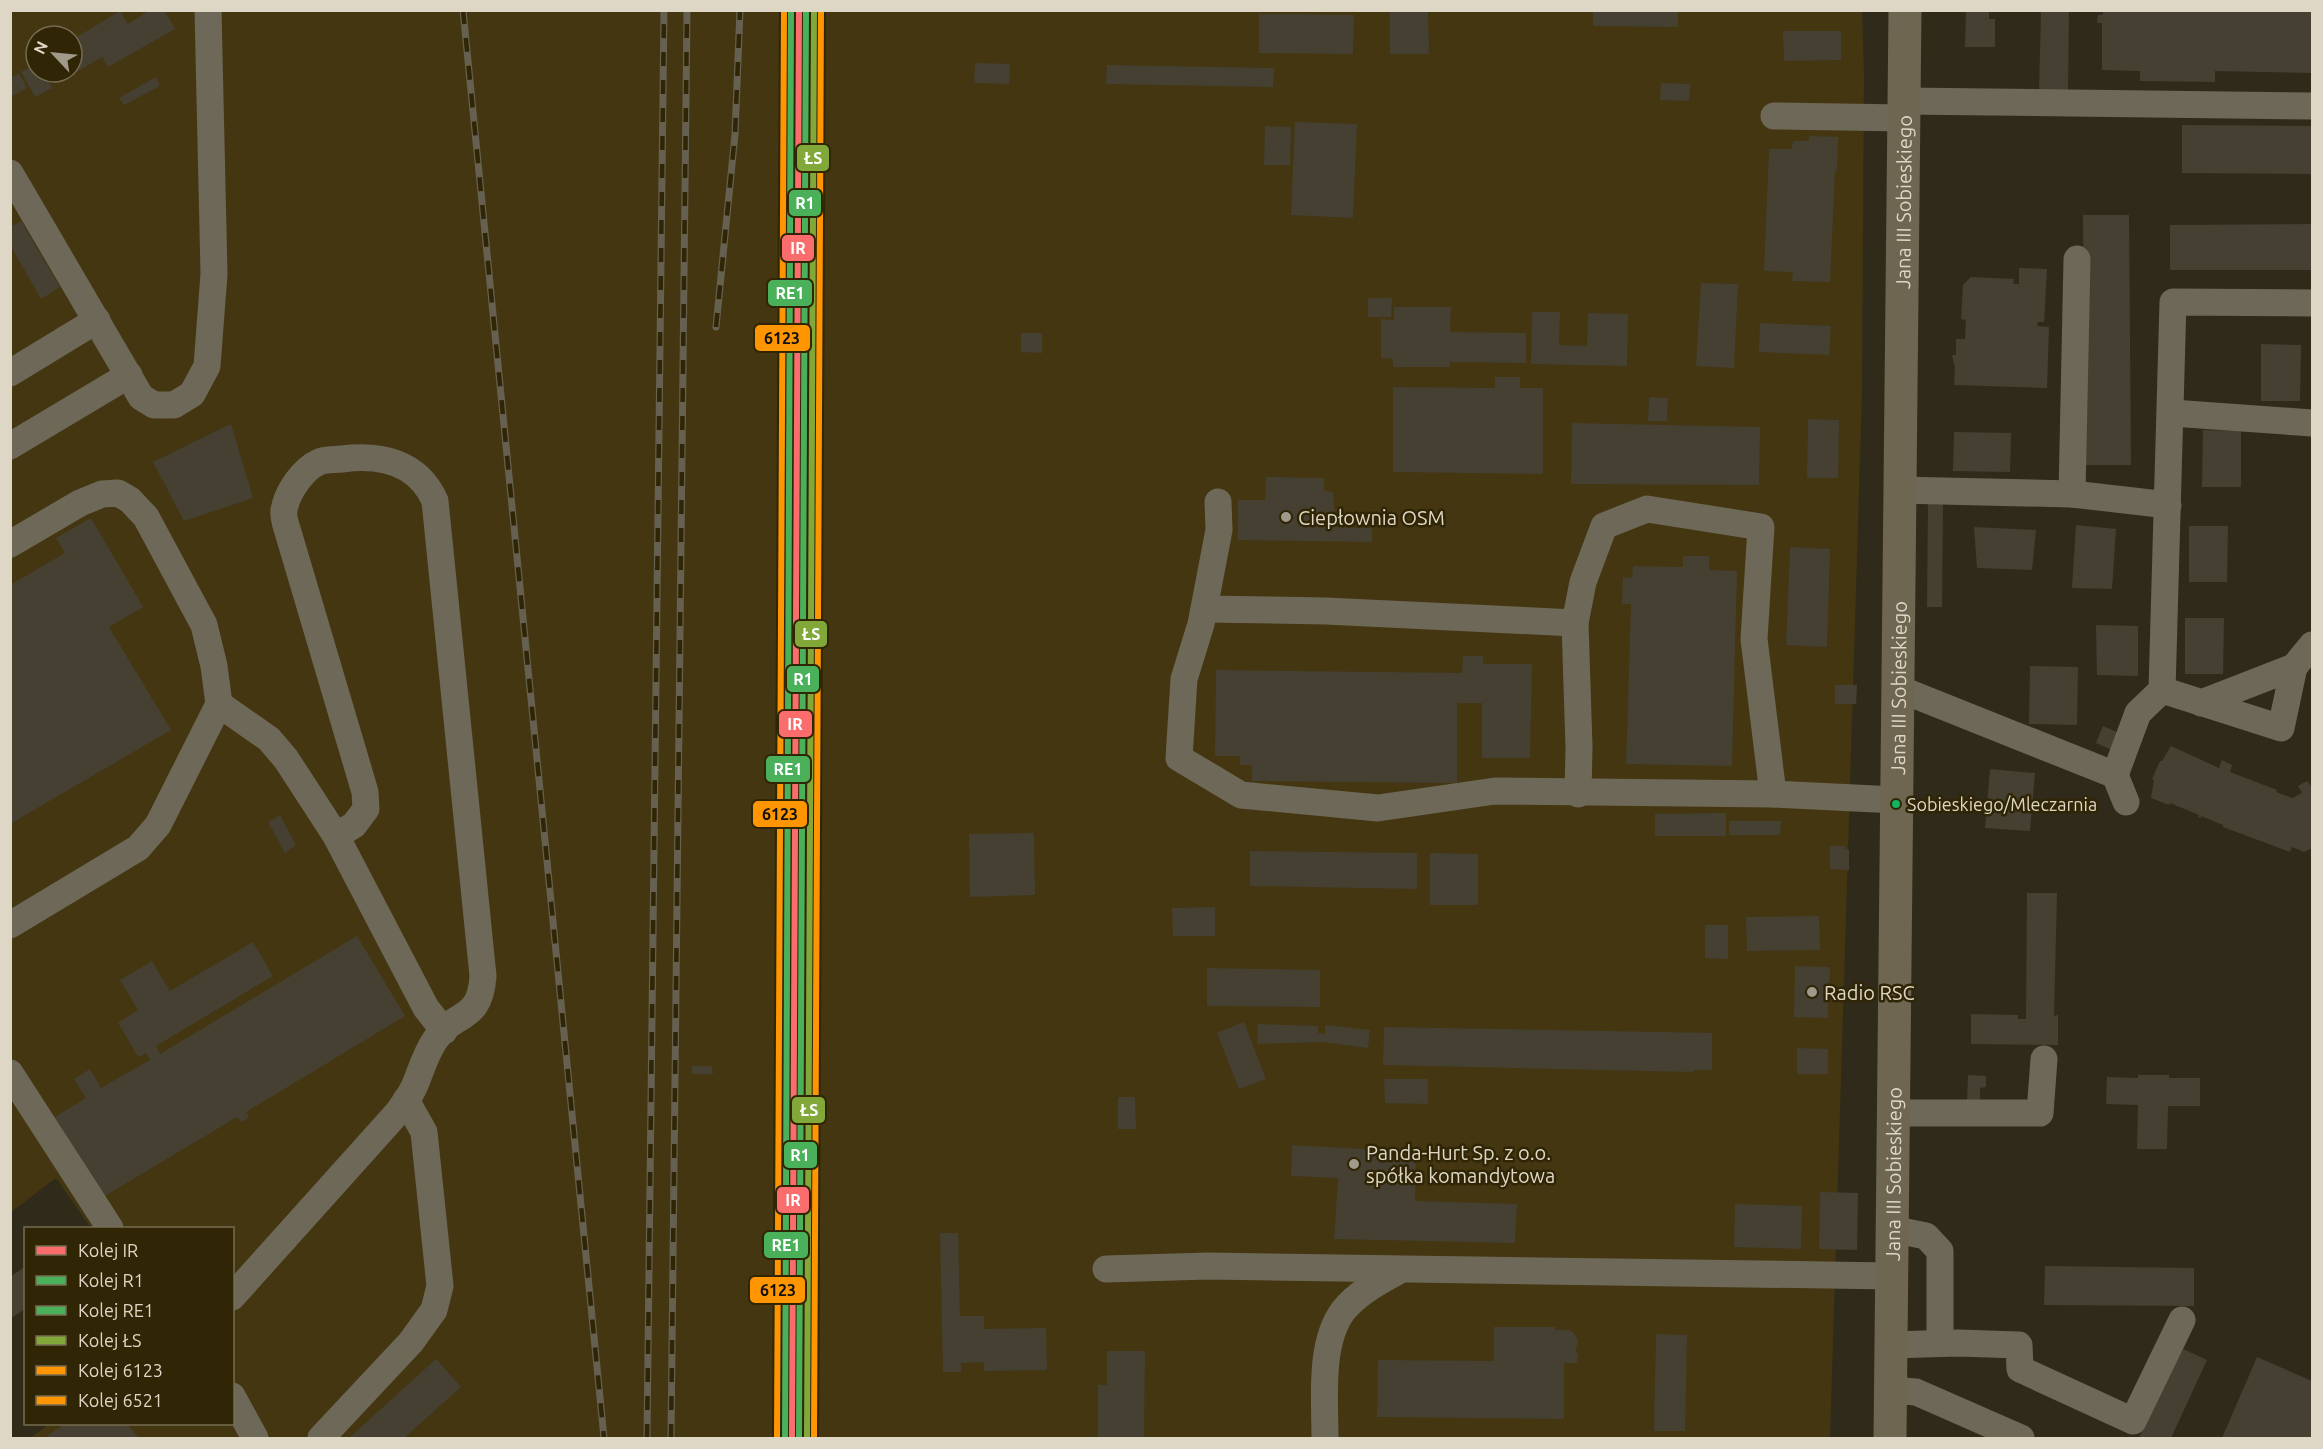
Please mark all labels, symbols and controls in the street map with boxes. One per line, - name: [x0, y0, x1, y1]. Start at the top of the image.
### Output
- north arrow: [24, 24, 84, 84]
- text: N: [30, 38, 51, 57]
- street label: Jana III Sobieskiego: [1891, 115, 1915, 289]
- line badge: ŁS: [796, 144, 830, 172]
- text: ŁS: [804, 149, 822, 167]
- line badge: R1: [788, 189, 822, 217]
- text: R1: [795, 194, 815, 212]
- line badge: IR: [781, 234, 815, 262]
- text: IR: [790, 239, 806, 257]
- line badge: RE1: [767, 279, 813, 307]
- text: RE1: [775, 284, 805, 302]
- line badge: 6123: [754, 324, 811, 352]
- text: 6123: [764, 329, 800, 347]
- place label: Ciepłownia OSM: [1298, 506, 1445, 529]
- marker: Ciepłownia OSM: [1279, 510, 1293, 524]
- street label: Jana III Sobieskiego: [1885, 601, 1910, 775]
- line badge: ŁS: [794, 620, 828, 648]
- text: ŁS: [802, 625, 820, 643]
- line badge: R1: [786, 665, 820, 693]
- text: R1: [793, 670, 813, 688]
- line badge: IR: [778, 710, 813, 738]
- text: IR: [787, 715, 803, 733]
- line badge: RE1: [765, 755, 811, 783]
- text: RE1: [773, 760, 803, 778]
- place label: Sobieskiego/Mleczarnia: [1907, 794, 2097, 814]
- marker: Sobieskiego/Mleczarnia: [1890, 798, 1902, 810]
- line badge: 6123: [752, 800, 808, 828]
- text: 6123: [762, 805, 798, 823]
- place label: Radio RSC: [1824, 981, 1915, 1004]
- marker: Radio RSC: [1805, 985, 1819, 999]
- street label: Jana III Sobieskiego: [1880, 1087, 1905, 1261]
- line badge: ŁS: [791, 1096, 826, 1124]
- text: ŁS: [800, 1101, 818, 1119]
- line badge: R1: [783, 1141, 818, 1169]
- place label: Panda-Hurt Sp. z o.o. spółka komandytowa: [1366, 1141, 1555, 1187]
- text: R1: [790, 1146, 810, 1164]
- marker: Panda-Hurt Sp. z o.o. spółka komandytowa: [1347, 1157, 1361, 1171]
- line badge: IR: [776, 1186, 810, 1214]
- text: IR: [785, 1191, 801, 1209]
- legend: [24, 1227, 234, 1425]
- line badge: RE1: [763, 1231, 809, 1259]
- text: RE1: [771, 1236, 801, 1254]
- text: Kolej IR: [78, 1240, 138, 1260]
- text: Kolej R1: [78, 1270, 144, 1290]
- line badge: 6123: [749, 1276, 806, 1304]
- text: 6123: [760, 1281, 796, 1299]
- text: Kolej RE1: [78, 1300, 154, 1320]
- text: Kolej ŁS: [78, 1330, 142, 1350]
- text: Kolej 6123: [78, 1360, 163, 1380]
- text: Kolej 6521: [78, 1390, 163, 1410]

